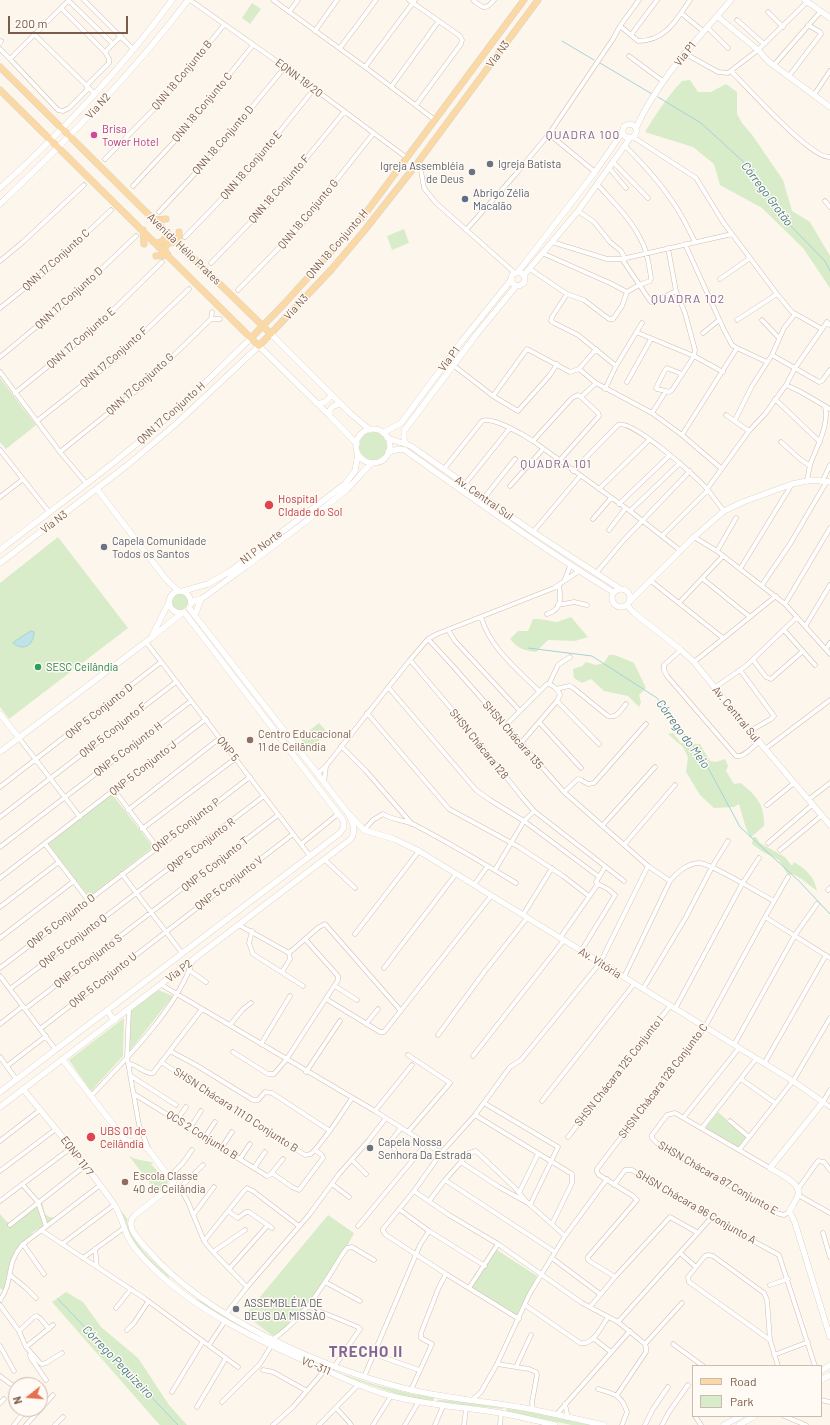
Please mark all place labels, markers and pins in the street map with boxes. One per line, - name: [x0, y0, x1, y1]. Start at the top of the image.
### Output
- place label: Brisa Tower Hotel: [102, 122, 158, 148]
- marker: Brisa Tower Hotel: [89, 130, 99, 140]
- place label: Igreja Batista: [498, 157, 561, 171]
- place label: Igreja Assembléia de Deus: [380, 159, 464, 185]
- marker: Igreja Batista: [485, 159, 495, 169]
- marker: Igreja Assembléia de Deus: [467, 167, 477, 177]
- place label: Abrigo Zélia Macalão: [473, 186, 529, 212]
- marker: Abrigo Zélia Macalão: [460, 194, 470, 204]
- place label: Hospital CIdade do Sol: [278, 492, 342, 518]
- marker: Hospital CIdade do Sol: [263, 499, 275, 511]
- place label: Capela Comunidade Todos os Santos: [112, 534, 206, 560]
- marker: Capela Comunidade Todos os Santos: [99, 542, 109, 552]
- place label: SESC Ceilândia: [46, 660, 118, 674]
- marker: SESC Ceilândia: [33, 662, 43, 672]
- place label: Centro Educacional 11 de Ceilândia: [258, 727, 351, 753]
- marker: Centro Educacional 11 de Ceilândia: [245, 735, 255, 745]
- place label: UBS 01 de Ceilândia: [100, 1124, 146, 1150]
- marker: UBS 01 de Ceilândia: [85, 1131, 97, 1143]
- place label: Capela Nossa Senhora Da Estrada: [378, 1135, 472, 1161]
- marker: Capela Nossa Senhora Da Estrada: [365, 1143, 375, 1153]
- place label: Escola Classe 40 de Ceilândia: [133, 1169, 205, 1195]
- marker: Escola Classe 40 de Ceilândia: [120, 1177, 130, 1187]
- place label: ASSEMBLÉIA DE DEUS DA MISSÃO: [244, 1296, 326, 1322]
- marker: ASSEMBLÉIA DE DEUS DA MISSÃO: [231, 1304, 241, 1314]

